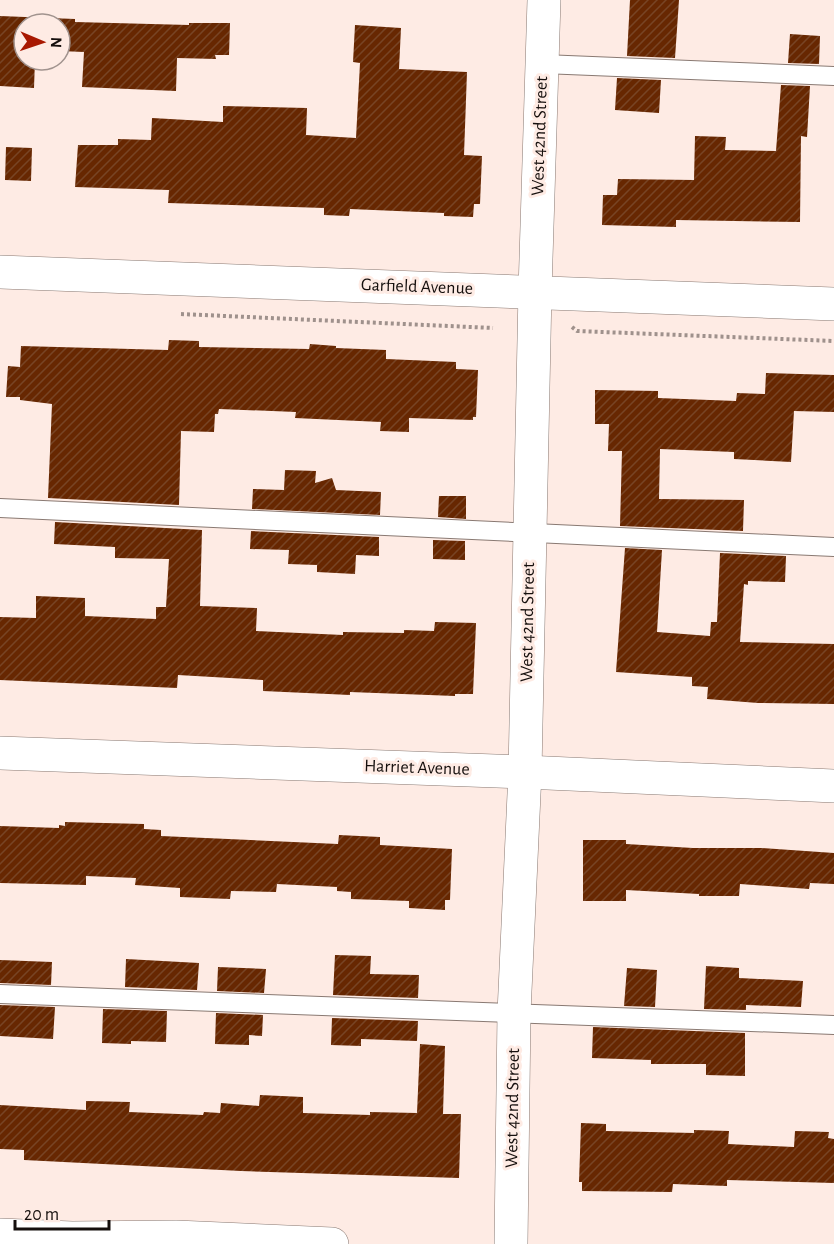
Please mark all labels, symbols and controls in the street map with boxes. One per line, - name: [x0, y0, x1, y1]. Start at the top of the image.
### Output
- north arrow: [12, 12, 72, 72]
- text: N: [48, 37, 64, 48]
- street label: West 42nd Street: [529, 76, 551, 196]
- street label: Garfield Avenue: [361, 276, 473, 298]
- street label: West 42nd Street: [518, 562, 538, 682]
- street label: Harriet Avenue: [364, 757, 470, 779]
- street label: West 42nd Street: [503, 1048, 523, 1168]
- scale bar: [15, 1193, 110, 1231]
- text: 20 m: [24, 1206, 59, 1224]

